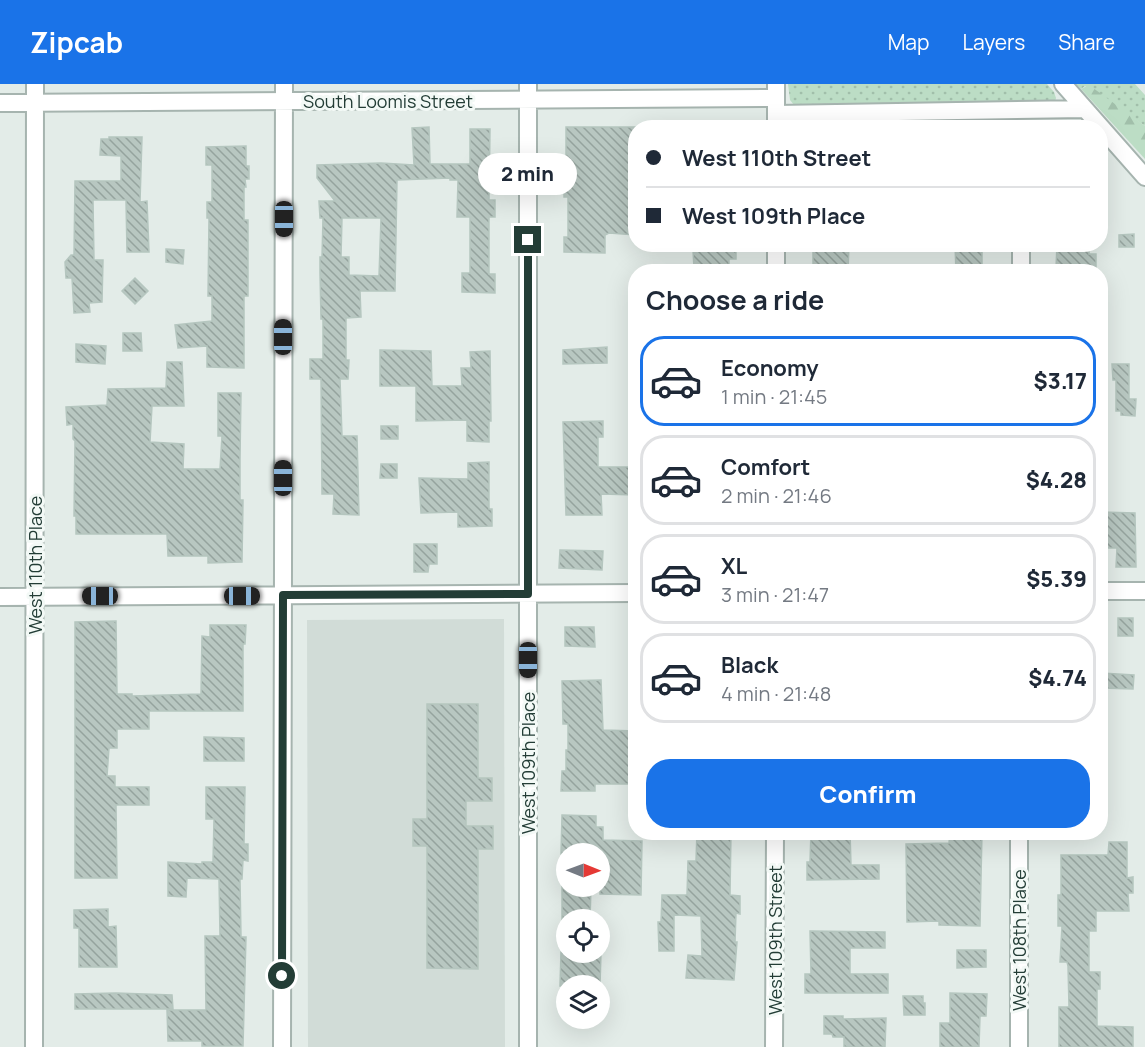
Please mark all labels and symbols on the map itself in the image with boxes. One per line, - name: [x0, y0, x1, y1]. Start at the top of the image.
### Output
- street label: South Loomis Street: [303, 89, 473, 113]
- callout: 2 min: [478, 153, 578, 195]
- car: [275, 201, 293, 237]
- route end: [514, 226, 541, 253]
- car: [274, 319, 292, 355]
- car: [274, 460, 292, 496]
- street label: West 110th Place: [23, 496, 47, 634]
- car: [82, 587, 118, 605]
- car: [224, 587, 260, 605]
- car: [519, 642, 537, 678]
- street label: West 109th Place: [516, 692, 540, 834]
- north arrow: [556, 843, 610, 897]
- street label: West 109th Street: [763, 865, 787, 1015]
- street label: West 108th Place: [1007, 869, 1031, 1011]
- route start: [268, 962, 295, 989]

